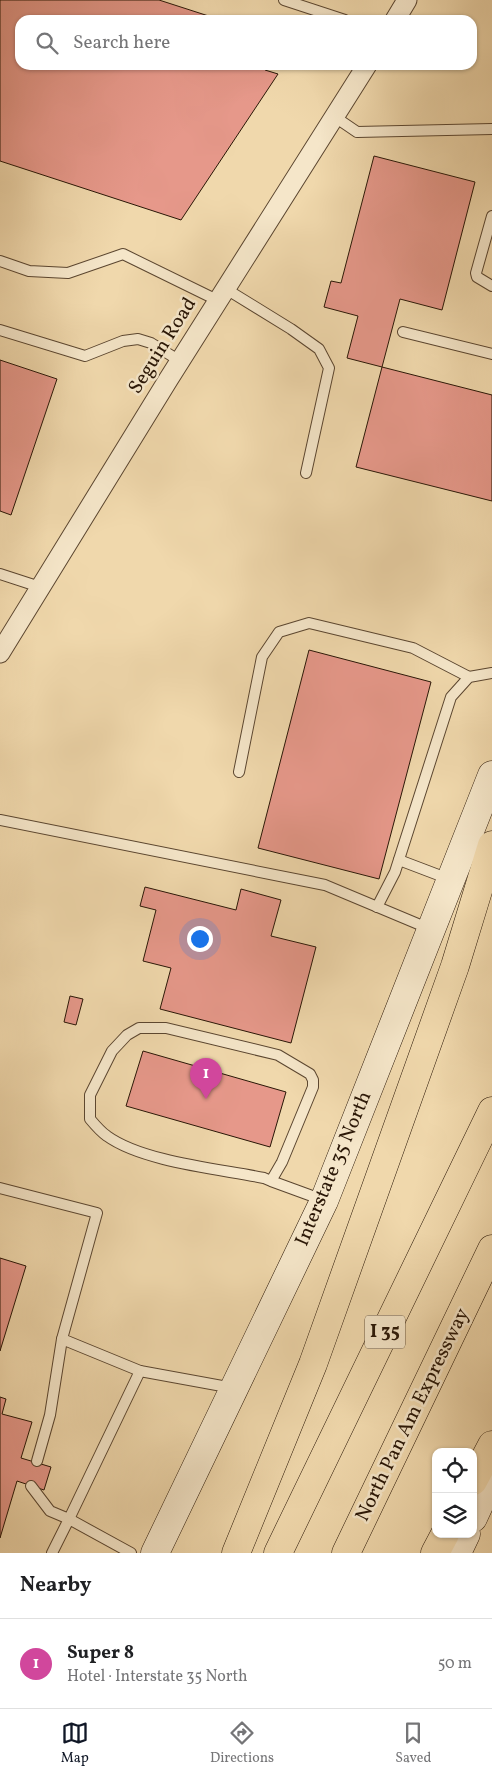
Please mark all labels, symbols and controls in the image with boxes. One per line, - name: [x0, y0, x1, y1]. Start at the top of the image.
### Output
- search box: [15, 15, 477, 70]
- icon: search: [33, 29, 61, 57]
- text: Search here: [73, 30, 170, 56]
- street label: Seguin Road: [122, 292, 204, 400]
- your location: [187, 926, 213, 952]
- pin: 1: [190, 1058, 222, 1099]
- street label: Interstate 35 North: [289, 1087, 379, 1251]
- street label: North Pan Am Expressway: [349, 1303, 477, 1526]
- road number: I 35: [365, 1315, 405, 1348]
- map controls: [432, 1448, 477, 1538]
- button: locate: [432, 1448, 477, 1493]
- button: layers: [432, 1493, 477, 1538]
- text: Nearby: [20, 1571, 91, 1600]
- text: Super 8: [67, 1640, 134, 1666]
- text: 1: [33, 1653, 39, 1675]
- text: 50 m: [438, 1653, 472, 1675]
- text: Hotel · Interstate 35 North: [67, 1666, 248, 1688]
- tab: Map: [61, 1719, 89, 1768]
- tab: Directions: [210, 1719, 274, 1768]
- tab: Saved: [395, 1719, 431, 1768]

